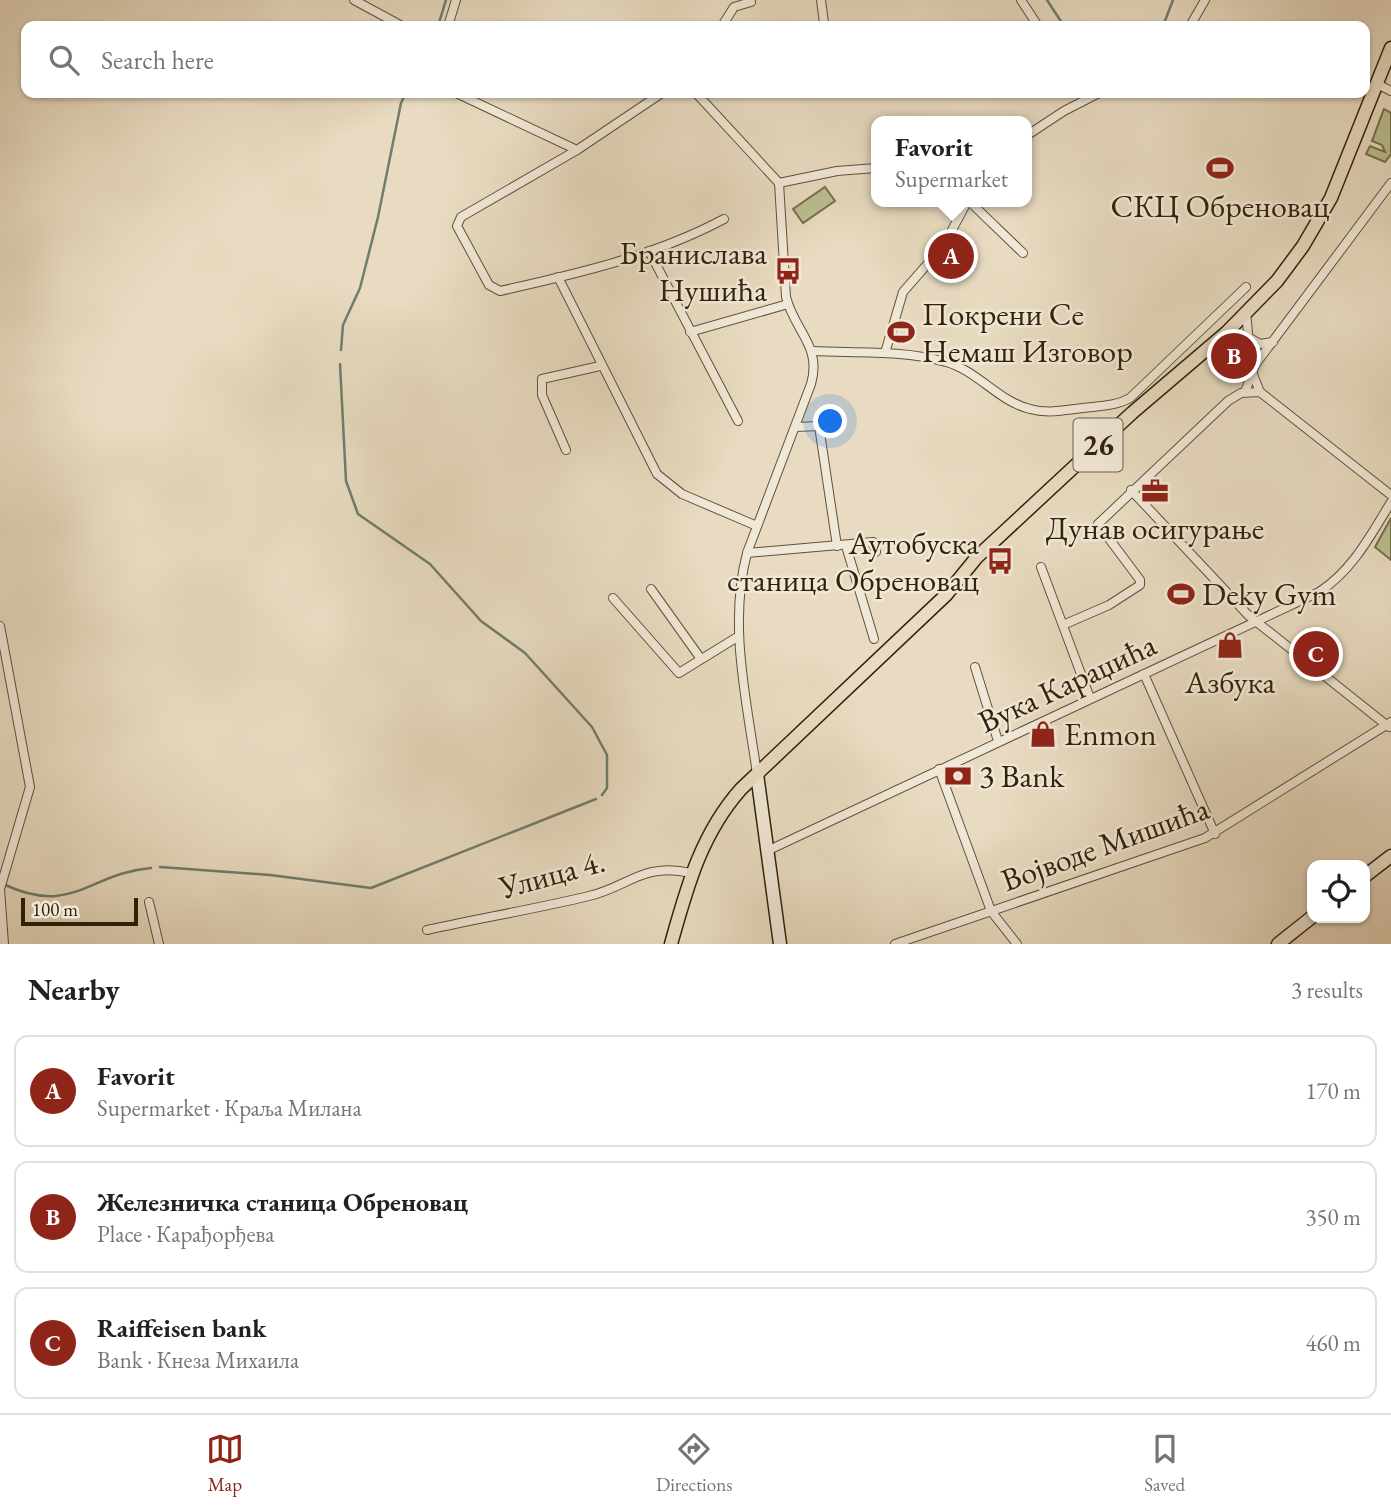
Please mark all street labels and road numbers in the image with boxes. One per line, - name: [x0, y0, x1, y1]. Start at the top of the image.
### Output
- road number: 26: [1074, 418, 1122, 472]
- street label: Вука Караџића: [971, 623, 1163, 743]
- street label: Војводе Мишића: [995, 787, 1215, 901]
- street label: Улица 4.: [494, 840, 610, 908]

